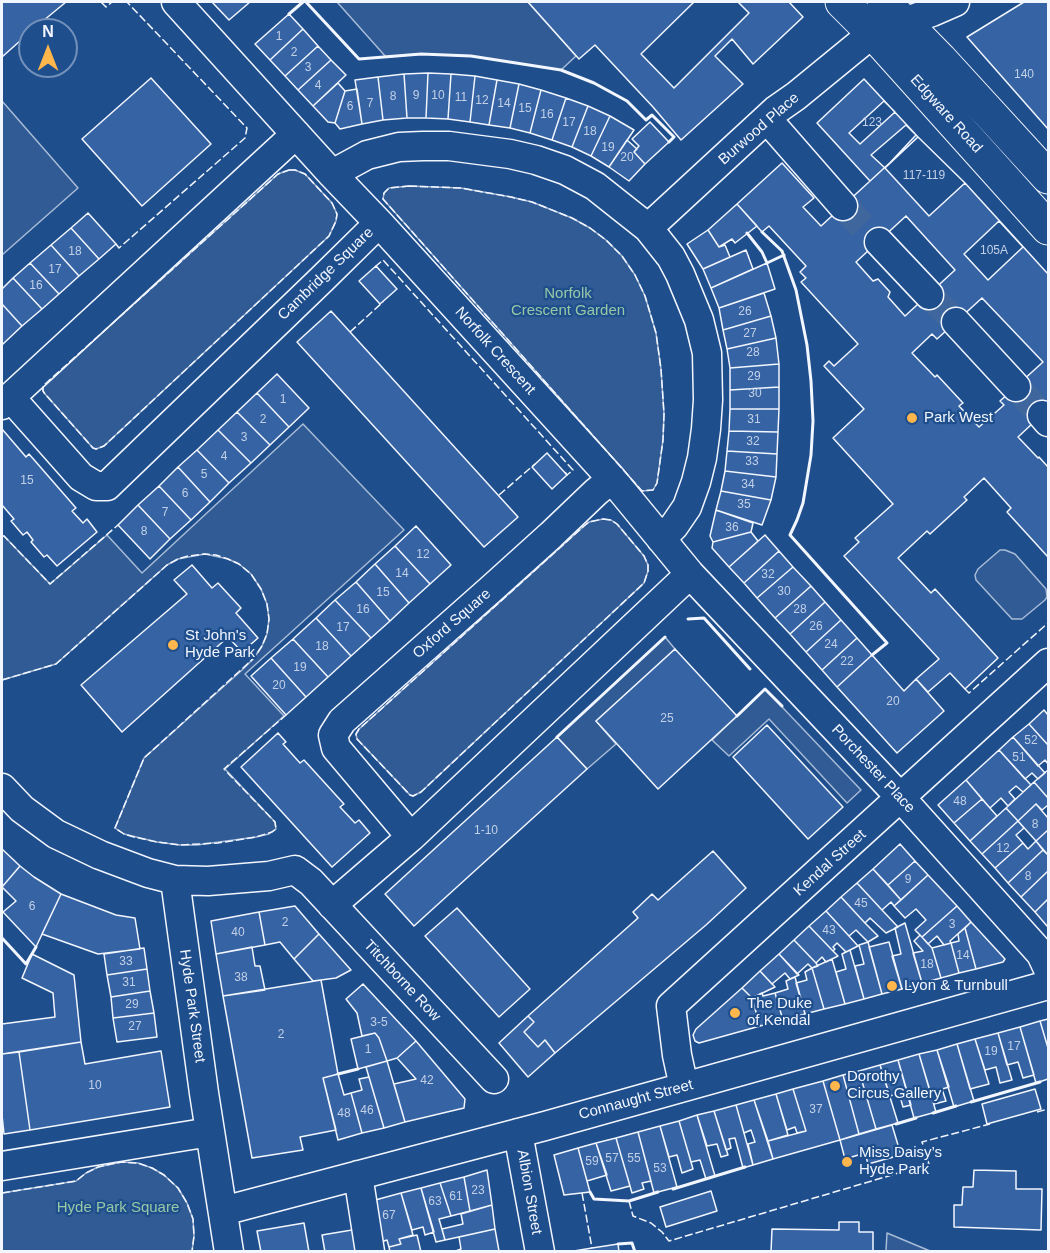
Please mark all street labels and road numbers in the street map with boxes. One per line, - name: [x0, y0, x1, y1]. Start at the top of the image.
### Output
- street label: Edgware Road: [906, 71, 986, 157]
- street label: Burwood Place: [715, 89, 803, 169]
- street label: Cambridge Square: [274, 224, 378, 324]
- street label: Norfolk Crescent: [451, 303, 539, 399]
- street label: Oxford Square: [409, 585, 495, 663]
- street label: Porchester Place: [827, 721, 919, 817]
- street label: Kendal Street: [790, 826, 870, 900]
- street label: Titchborne Row: [360, 937, 444, 1025]
- street label: Hyde Park Street: [175, 948, 209, 1064]
- street label: Connaught Street: [577, 1076, 695, 1124]
- street label: Albion Street: [513, 1148, 545, 1236]

